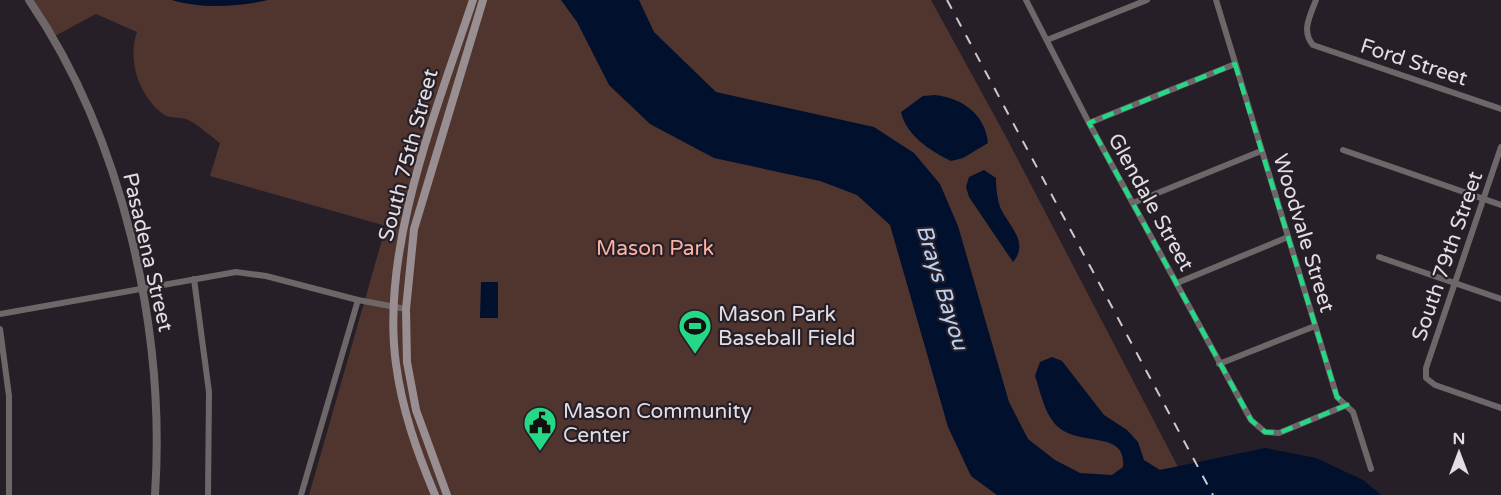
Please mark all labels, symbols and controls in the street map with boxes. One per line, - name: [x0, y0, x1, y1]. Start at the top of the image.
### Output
- street label: Ford Street: [1357, 33, 1471, 92]
- street label: South 75th Street: [373, 66, 444, 244]
- street label: Glendale Street: [1102, 129, 1199, 275]
- street label: Woodvale Street: [1268, 151, 1340, 315]
- street label: South 79th Street: [1407, 168, 1488, 344]
- street label: Pasadena Street: [117, 170, 178, 334]
- water label: Brays Bayou: [911, 222, 974, 355]
- park label: Mason Park: [596, 236, 714, 261]
- place label: Mason Park Baseball Field: [718, 302, 855, 351]
- sports icon: Mason Park Baseball Field: [677, 308, 713, 355]
- place label: Mason Community Center: [563, 399, 752, 448]
- public building icon: Mason Community Center: [522, 405, 558, 452]
- north arrow: [1429, 423, 1489, 483]
- text: N: [1453, 429, 1465, 449]

